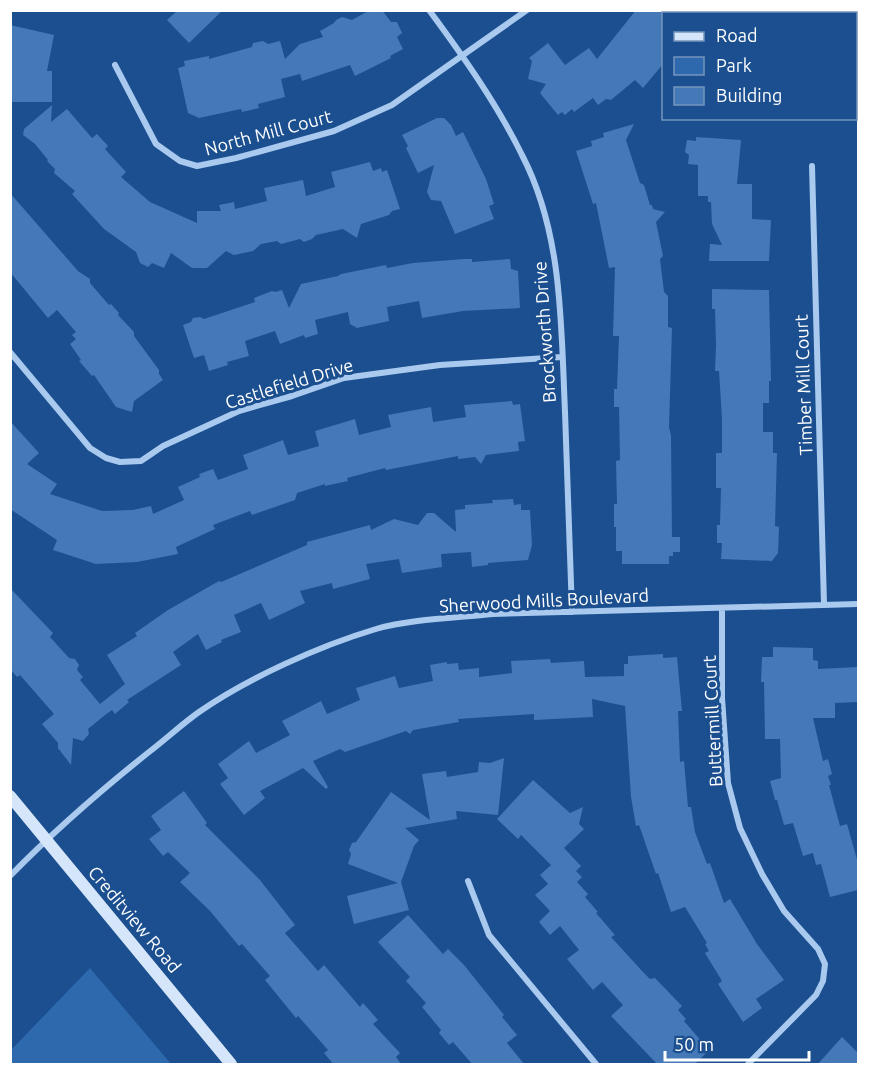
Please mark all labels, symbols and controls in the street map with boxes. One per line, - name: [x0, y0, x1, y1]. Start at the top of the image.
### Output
- legend: [662, 12, 857, 120]
- text: Road: [716, 25, 758, 45]
- text: Park: [716, 55, 752, 75]
- text: Building: [716, 85, 782, 105]
- street label: North Mill Court: [202, 105, 334, 159]
- street label: Brockworth Drive: [529, 261, 559, 403]
- street label: Timber Mill Court: [791, 314, 815, 456]
- street label: Castlefield Drive: [223, 354, 355, 412]
- street label: Sherwood Mills Boulevard: [439, 585, 649, 615]
- street label: Buttermill Court: [699, 655, 725, 787]
- street label: Creditview Road: [85, 862, 185, 976]
- scale bar: [665, 1024, 809, 1062]
- text: 50 m: [674, 1034, 714, 1054]

